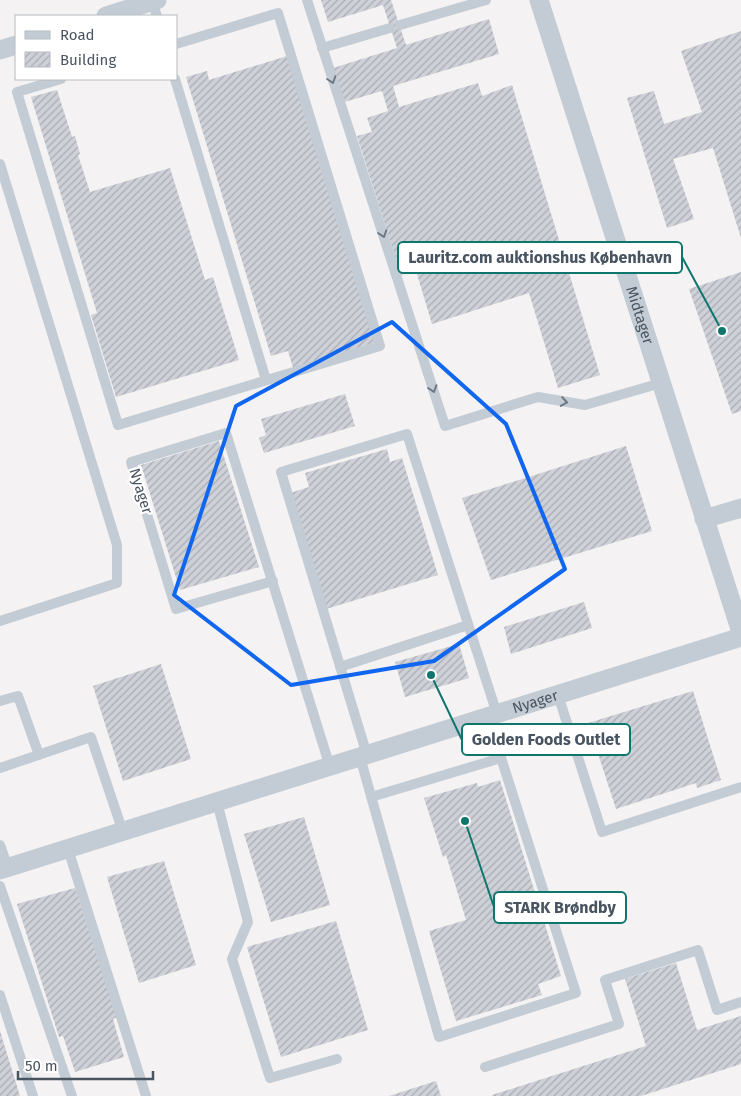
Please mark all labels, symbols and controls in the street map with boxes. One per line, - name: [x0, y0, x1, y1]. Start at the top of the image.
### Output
- legend: [15, 15, 178, 80]
- text: Road: [60, 26, 95, 44]
- text: Building: [60, 51, 116, 69]
- one-way arrow: [327, 75, 337, 83]
- one-way arrow: [377, 230, 387, 238]
- callout: Lauritz.com auktionshus København: [398, 242, 682, 273]
- text: Lauritz.com auktionshus København: [408, 248, 672, 267]
- street label: Midtager: [622, 284, 658, 347]
- one-way arrow: [427, 384, 437, 392]
- one-way arrow: [560, 396, 568, 406]
- street label: Nyager: [126, 466, 157, 516]
- street label: Nyager: [510, 686, 560, 717]
- callout: Golden Foods Outlet: [462, 724, 630, 755]
- text: Golden Foods Outlet: [472, 730, 621, 749]
- callout: STARK Brøndby: [494, 892, 626, 923]
- text: STARK Brøndby: [504, 898, 616, 917]
- scale bar: [18, 1048, 152, 1080]
- text: 50 m: [25, 1057, 58, 1075]

